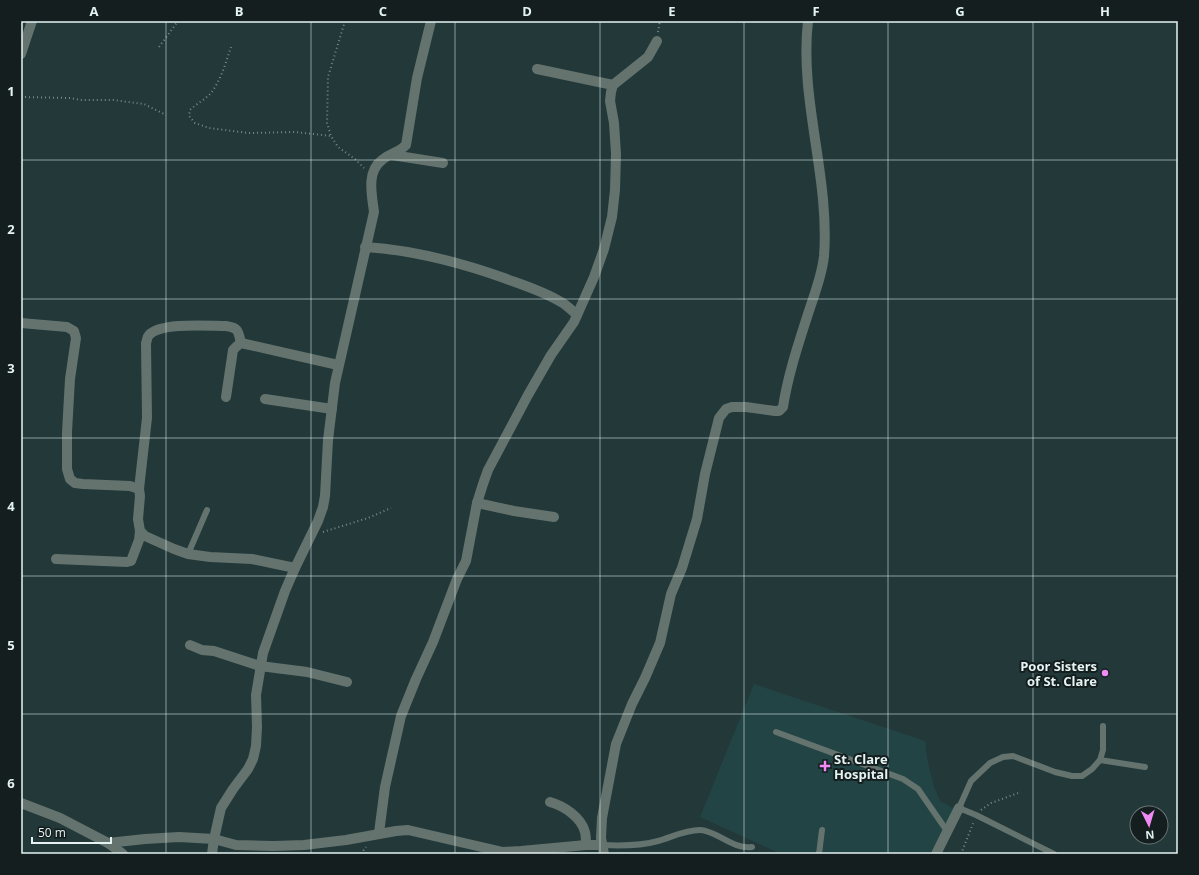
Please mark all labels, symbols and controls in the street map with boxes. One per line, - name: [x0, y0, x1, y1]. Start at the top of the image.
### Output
- text: A: [90, 2, 99, 20]
- text: B: [235, 2, 244, 20]
- text: C: [379, 2, 387, 20]
- text: D: [522, 2, 532, 20]
- text: E: [668, 2, 676, 20]
- text: F: [812, 2, 820, 20]
- text: G: [955, 2, 965, 20]
- text: H: [1100, 2, 1110, 20]
- text: 1: [7, 82, 15, 100]
- text: 2: [7, 220, 15, 238]
- text: 3: [7, 359, 15, 377]
- text: 4: [7, 497, 15, 515]
- text: 5: [7, 636, 15, 654]
- place label: Poor Sisters of St. Clare: [1020, 657, 1097, 690]
- marker: Poor Sisters of St. Clare: [1100, 668, 1110, 678]
- place label: St. Clare Hospital: [834, 750, 888, 783]
- marker: St. Clare Hospital: [819, 760, 831, 772]
- text: 6: [7, 774, 15, 792]
- north arrow: [1129, 805, 1169, 845]
- scale bar: [32, 819, 111, 845]
- text: 50 m: [38, 824, 66, 841]
- text: N: [1145, 828, 1155, 843]

